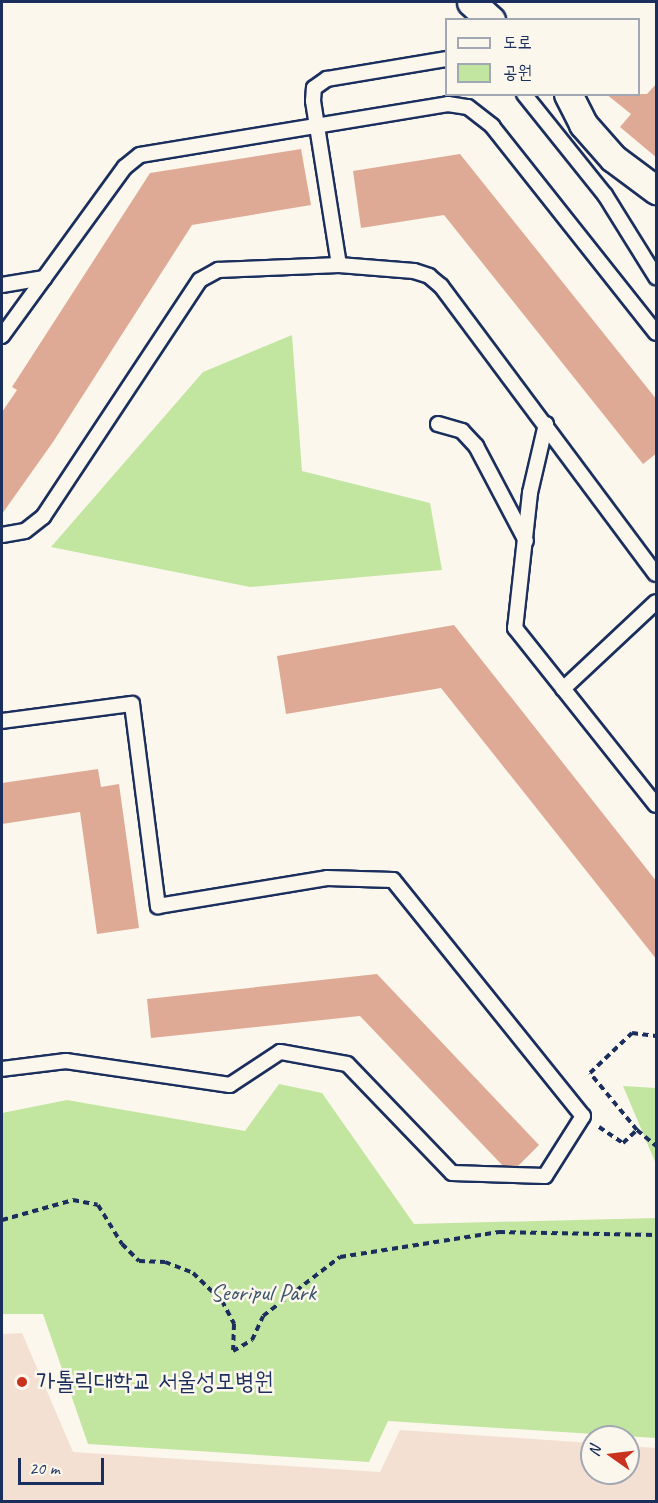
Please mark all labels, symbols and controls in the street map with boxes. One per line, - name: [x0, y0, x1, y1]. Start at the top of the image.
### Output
- legend: [445, 18, 640, 96]
- text: 도로: [503, 31, 532, 53]
- text: 공원: [503, 61, 532, 83]
- park label: Seoripul Park: [210, 1279, 316, 1307]
- place label: 가톨릭대학교 서울성모병원: [36, 1368, 274, 1396]
- marker: 가톨릭대학교 서울성모병원: [13, 1373, 31, 1391]
- north arrow: [580, 1425, 640, 1485]
- text: N: [584, 1444, 605, 1458]
- scale bar: [21, 1446, 106, 1484]
- text: 20 m: [29, 1457, 60, 1479]

